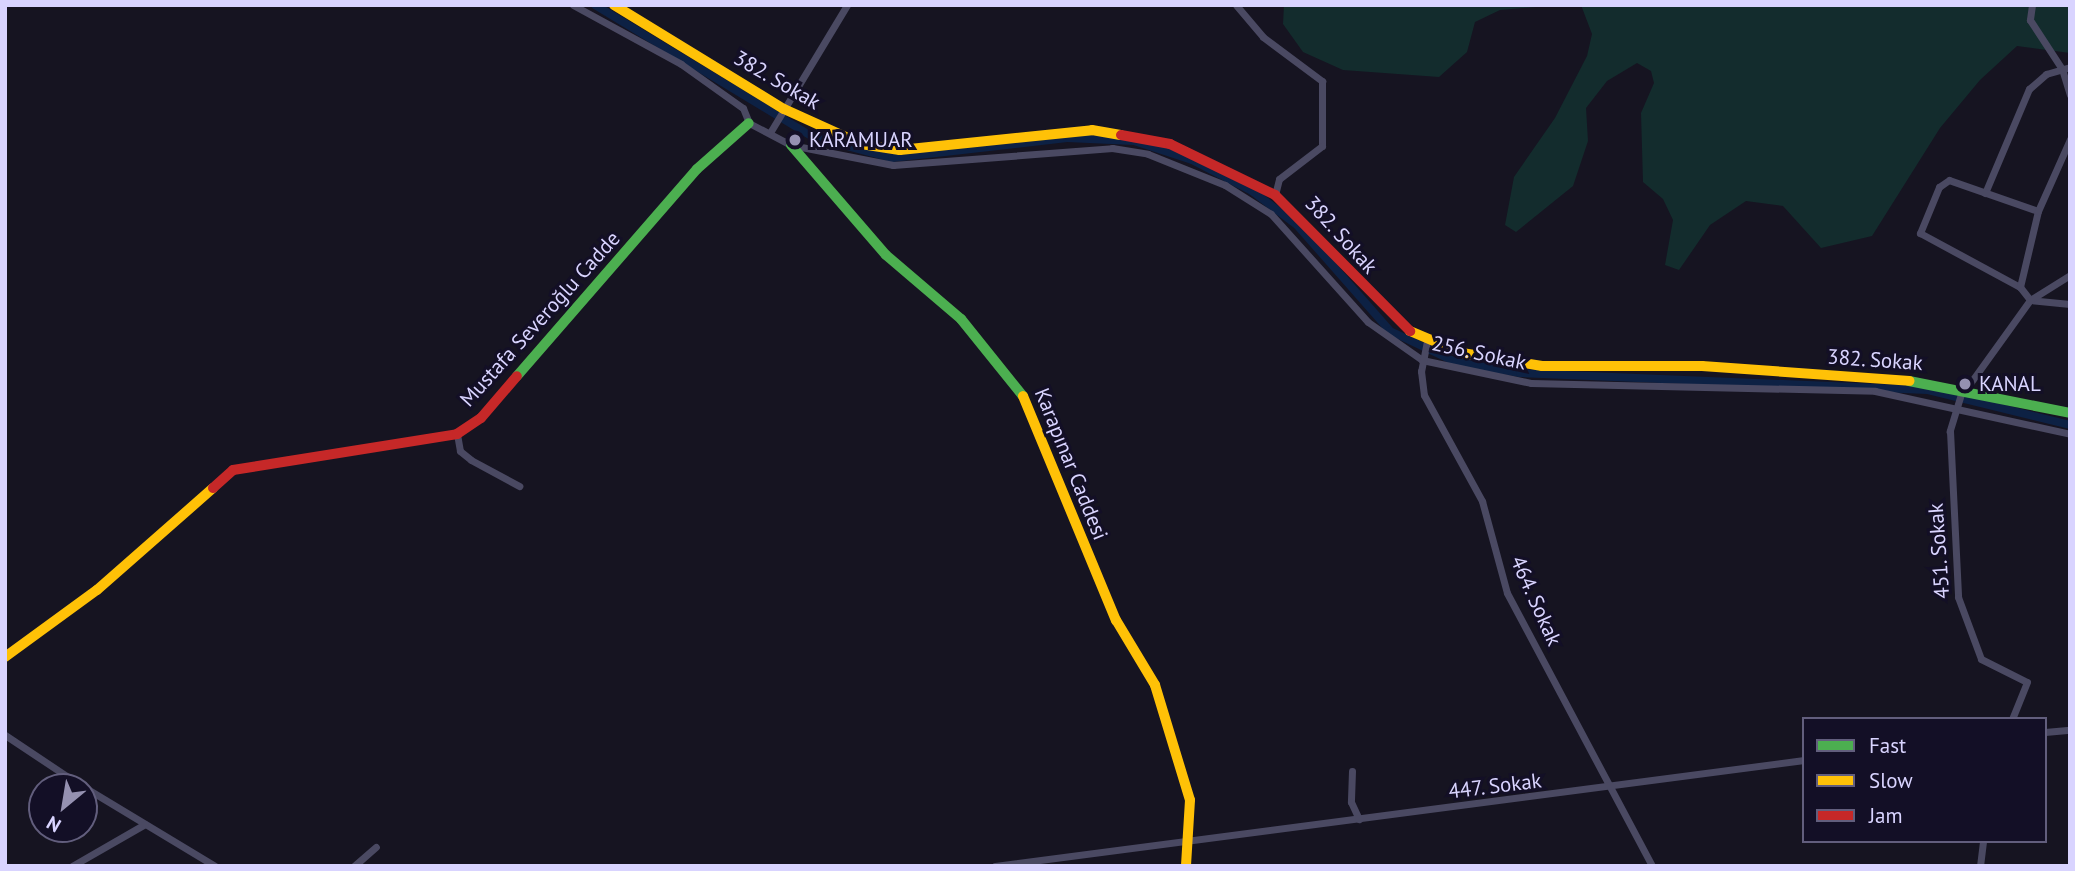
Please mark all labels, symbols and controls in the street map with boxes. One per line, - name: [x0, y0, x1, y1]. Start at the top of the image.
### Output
- street label: 382. Sokak: [729, 45, 825, 115]
- place label: KARAMUAR: [809, 127, 913, 153]
- marker: KARAMUAR: [787, 132, 803, 148]
- street label: 382. Sokak: [1299, 190, 1383, 280]
- street label: Mustafa Severoğlu Cadde: [455, 226, 625, 412]
- street label: 256. Sokak: [1429, 331, 1529, 375]
- street label: 382. Sokak: [1826, 344, 1924, 376]
- place label: KANAL: [1979, 371, 2041, 397]
- marker: KANAL: [1957, 376, 1973, 392]
- street label: Karapınar Caddesi: [1029, 384, 1113, 544]
- street label: 451. Sokak: [1923, 502, 1955, 600]
- street label: 464. Sokak: [1505, 551, 1567, 651]
- legend: [1802, 717, 2047, 843]
- text: Fast: [1869, 732, 1906, 759]
- text: Slow: [1869, 767, 1913, 794]
- street label: 447. Sokak: [1446, 768, 1544, 804]
- north arrow: [28, 773, 98, 843]
- text: Jam: [1869, 802, 1903, 829]
- text: N: [42, 811, 65, 838]

